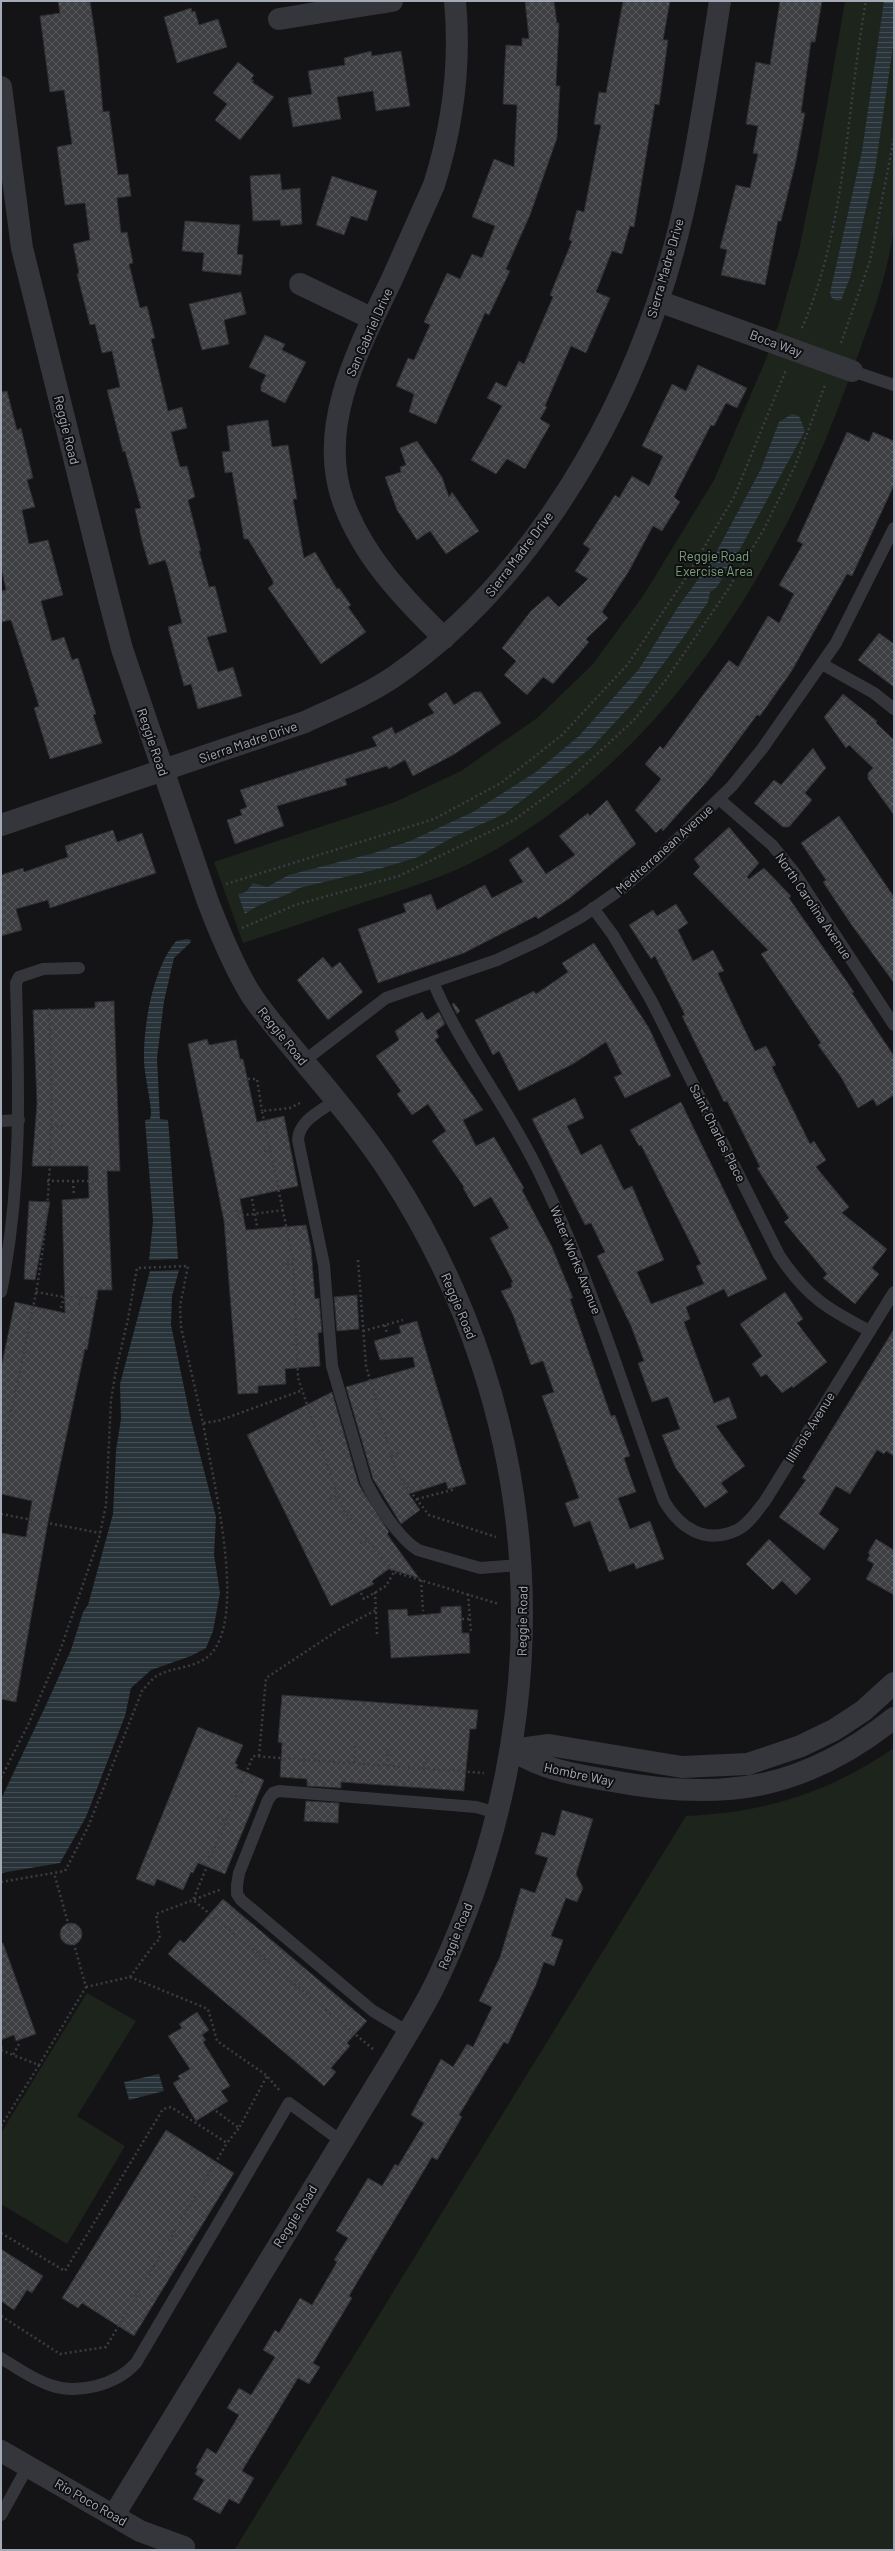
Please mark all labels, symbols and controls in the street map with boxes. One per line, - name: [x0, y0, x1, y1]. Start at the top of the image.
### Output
- street label: Sierra Madre Drive: [643, 216, 687, 320]
- street label: San Gabriel Drive: [342, 285, 396, 379]
- street label: Boca Way: [748, 326, 804, 360]
- street label: Reggie Road: [51, 394, 83, 466]
- street label: Sierra Madre Drive: [482, 508, 556, 600]
- park label: Reggie Road Exercise Area: [675, 548, 753, 579]
- street label: Reggie Road: [134, 706, 172, 778]
- street label: Sierra Madre Drive: [197, 718, 299, 766]
- street label: Mediterranean Avenue: [612, 801, 716, 897]
- street label: North Carolina Avenue: [772, 850, 856, 962]
- street label: Reggie Road: [255, 1004, 311, 1068]
- street label: Saint Charles Place: [686, 1081, 750, 1185]
- street label: Water Works Avenue: [547, 1204, 605, 1317]
- street label: Reggie Road: [438, 1270, 480, 1342]
- street label: Illinois Avenue: [782, 1389, 838, 1465]
- street label: Reggie Road: [513, 1586, 531, 1656]
- street label: Hombre Way: [543, 1759, 615, 1789]
- street label: Reggie Road: [434, 1900, 476, 1972]
- street label: Reggie Road: [270, 2182, 320, 2250]
- street label: Rio Poco Road: [52, 2475, 130, 2529]

